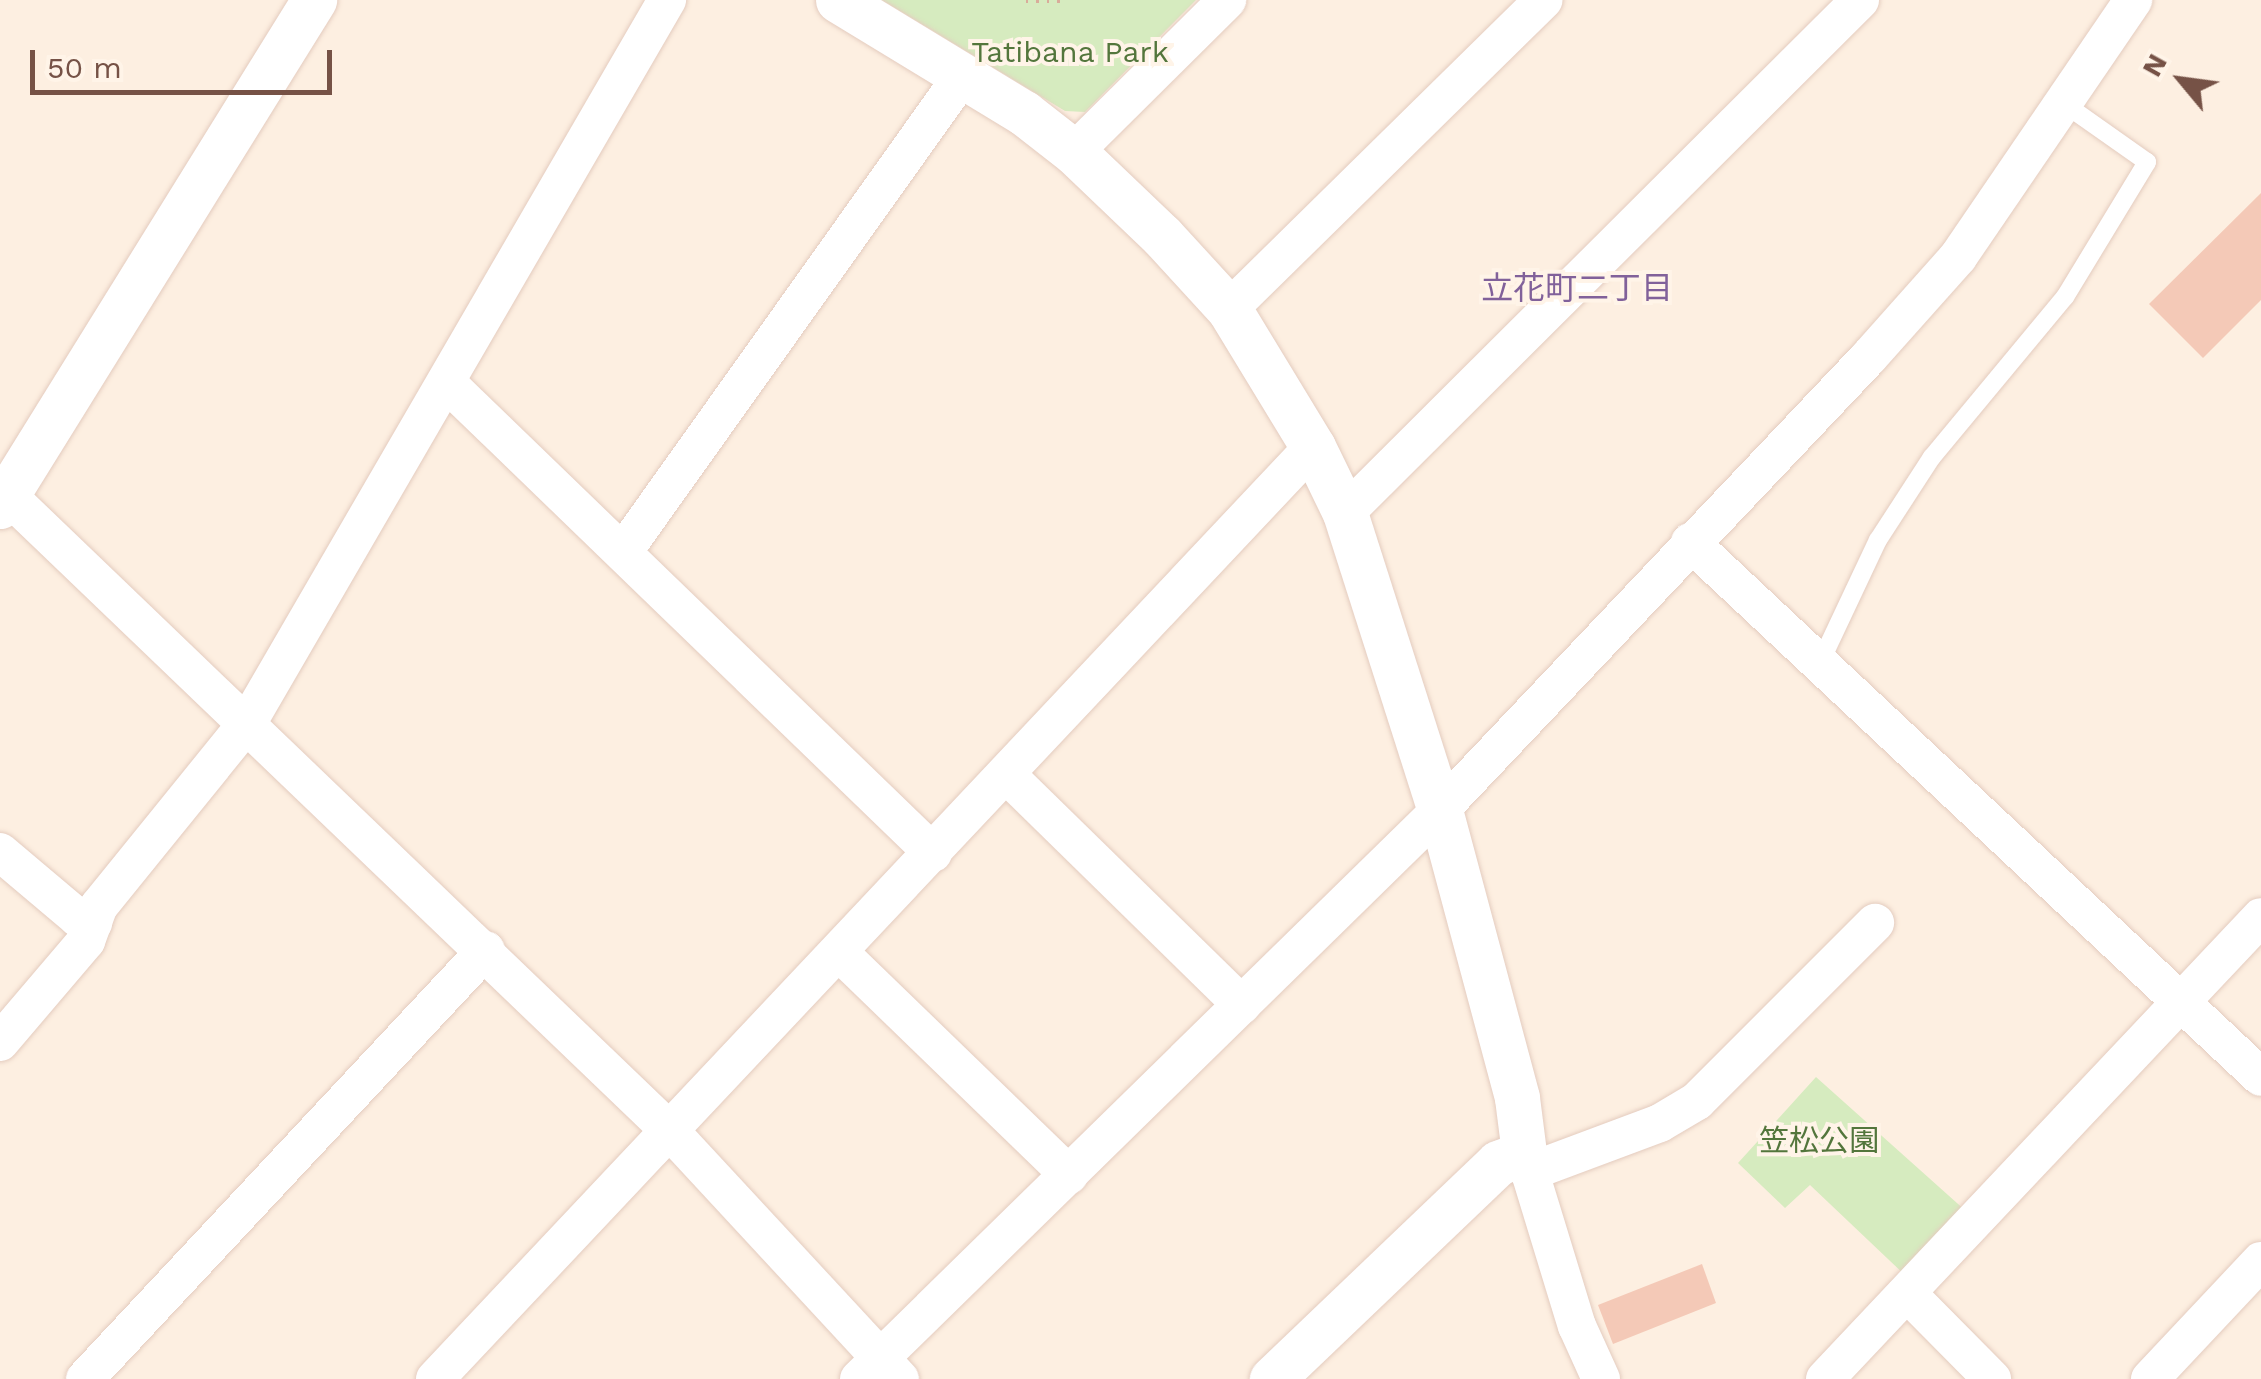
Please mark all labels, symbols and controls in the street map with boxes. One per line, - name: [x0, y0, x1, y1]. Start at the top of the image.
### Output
- scale bar: [35, 30, 338, 92]
- north arrow: [2131, 30, 2231, 130]
- park label: Tatibana Park: [971, 34, 1169, 70]
- text: N: [2135, 48, 2174, 82]
- text: 50 m: [47, 50, 122, 85]
- district label: 立花町二丁目: [1481, 269, 1673, 307]
- park label: 笠松公園: [1759, 1123, 1879, 1159]

